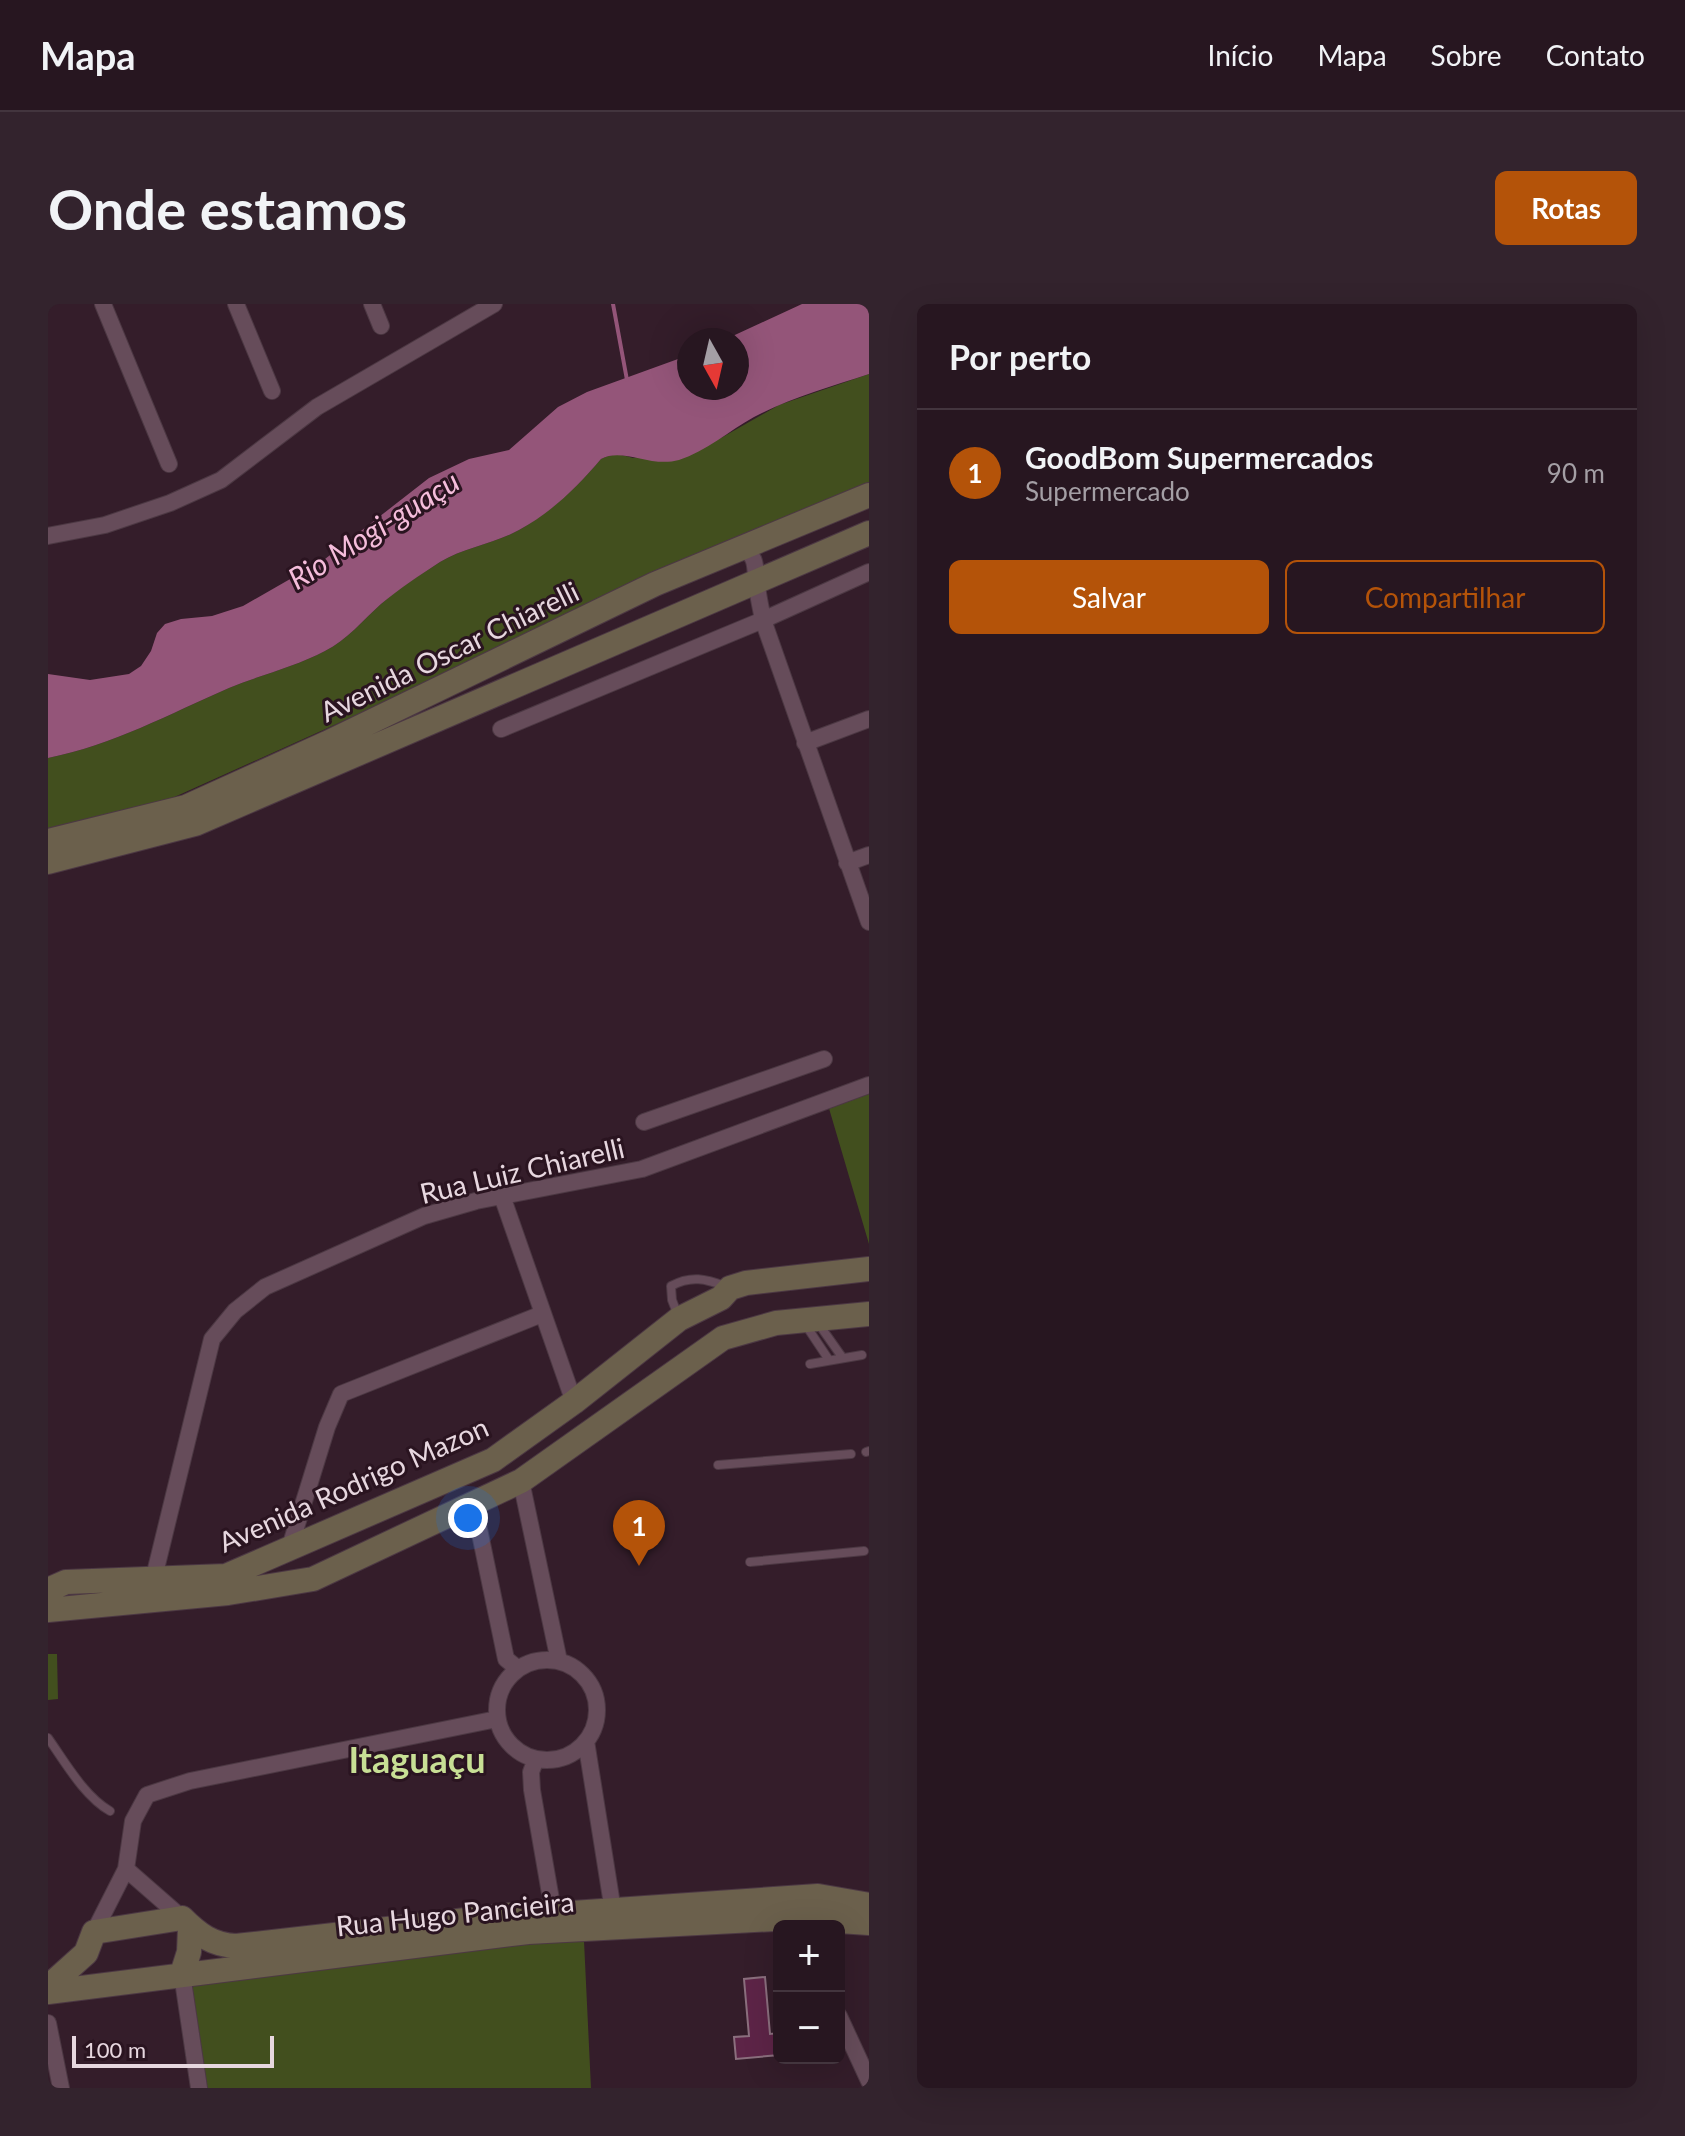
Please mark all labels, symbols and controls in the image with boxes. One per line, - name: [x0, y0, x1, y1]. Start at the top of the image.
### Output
- text: Mapa: [40, 32, 136, 78]
- text: Início: [1208, 38, 1273, 72]
- text: Mapa: [1317, 38, 1387, 72]
- text: Sobre: [1431, 38, 1502, 72]
- text: Contato: [1546, 38, 1645, 72]
- button: Rotas: [1495, 171, 1637, 245]
- text: Onde estamos: [48, 175, 407, 242]
- north arrow: [677, 328, 749, 400]
- text: Por perto: [949, 336, 1091, 377]
- text: GoodBom Supermercados: [1025, 439, 1373, 475]
- text: 1: [967, 457, 983, 489]
- text: 90 m: [1547, 457, 1605, 489]
- water label: Rio Mogi-guaçu: [281, 462, 465, 596]
- text: Supermercado: [1025, 475, 1190, 507]
- button: Salvar: [949, 560, 1269, 634]
- button: Compartilhar: [1285, 560, 1605, 634]
- street label: Avenida Oscar Chiarelli: [314, 574, 584, 728]
- street label: Rua Luiz Chiarelli: [416, 1130, 628, 1210]
- street label: Avenida Rodrigo Mazon: [213, 1409, 493, 1559]
- your location: [448, 1498, 488, 1538]
- pin: 1: [613, 1500, 665, 1566]
- district label: Itaguaçu: [348, 1737, 486, 1781]
- street label: Rua Hugo Pancieira: [334, 1884, 576, 1942]
- map controls: [773, 1920, 845, 2064]
- button: +: [773, 1920, 845, 1992]
- button: −: [773, 1992, 845, 2064]
- scale bar: [72, 2032, 274, 2068]
- text: 100 m: [84, 2036, 146, 2063]

